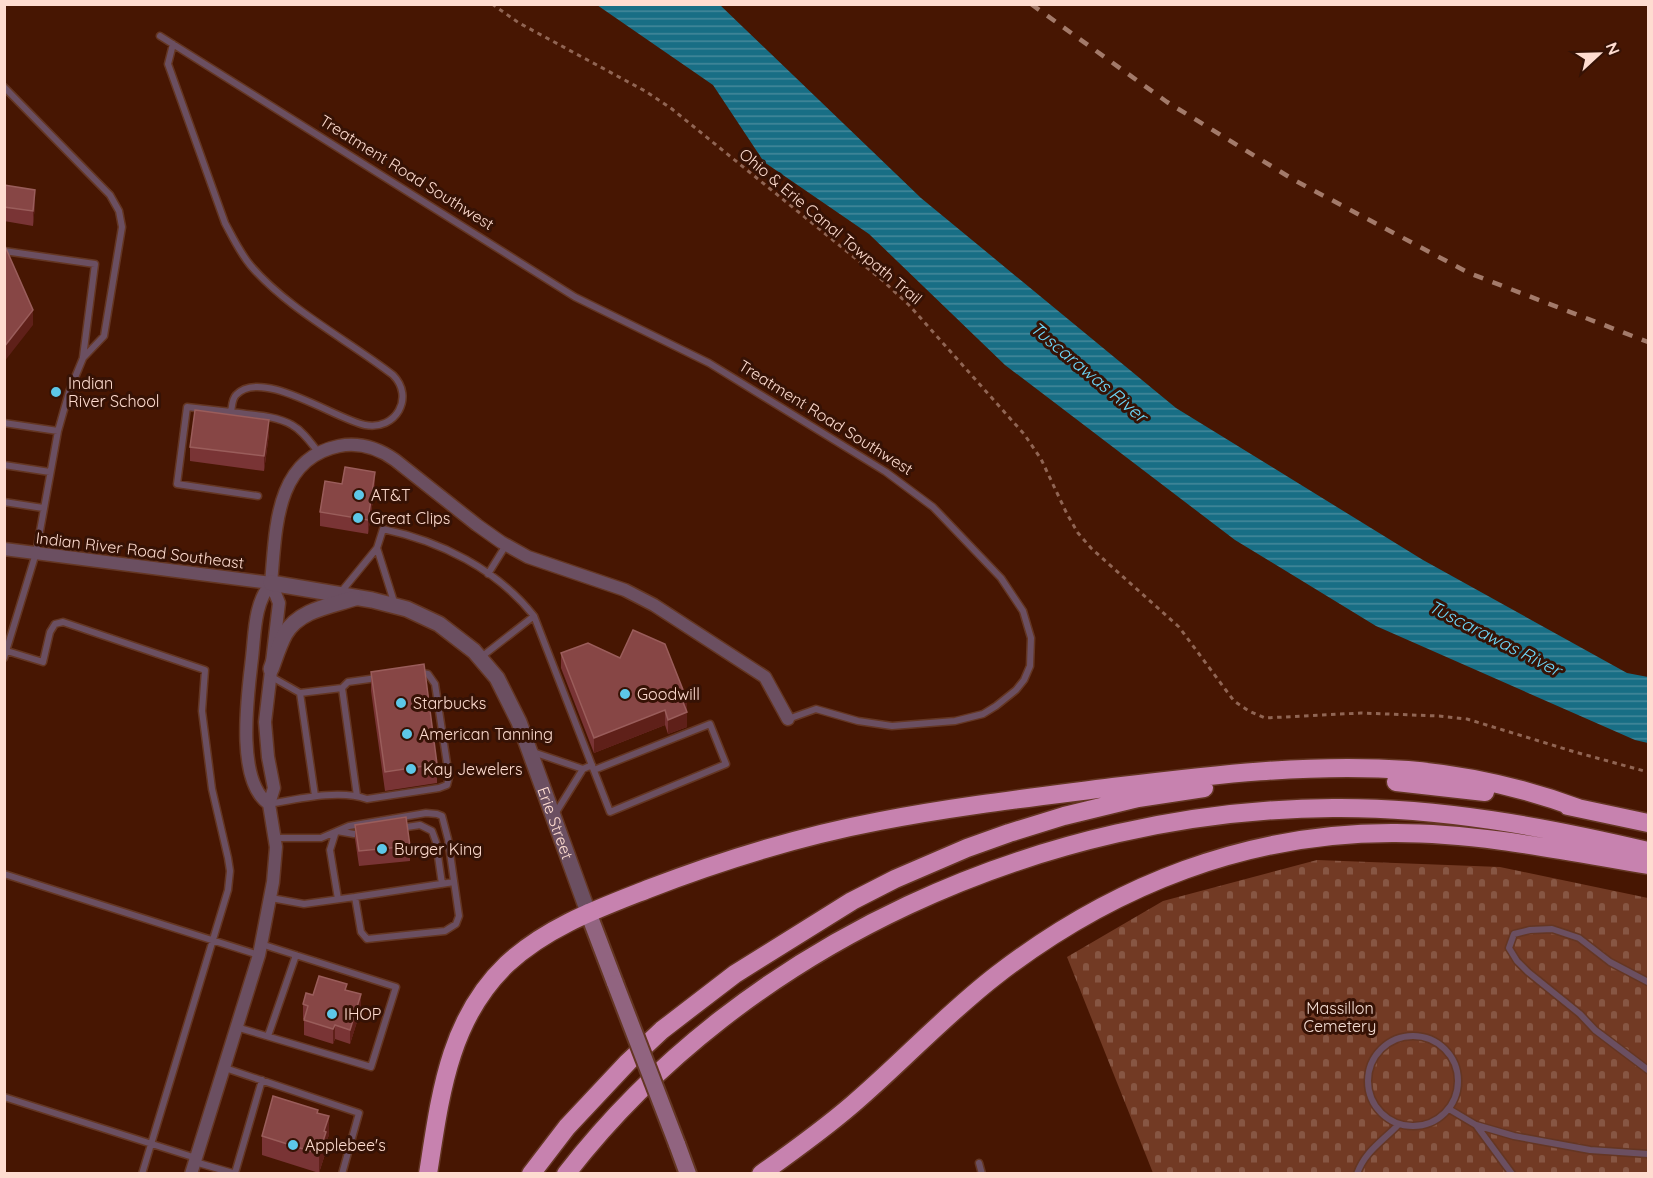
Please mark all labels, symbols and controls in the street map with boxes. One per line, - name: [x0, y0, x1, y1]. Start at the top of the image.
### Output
- north arrow: [1569, 24, 1629, 84]
- text: N: [1601, 39, 1624, 58]
- street label: Treatment Road Southwest: [316, 110, 498, 234]
- street label: Ohio & Erie Canal Towpath Trail: [736, 144, 926, 308]
- water label: Tuscarawas River: [1026, 316, 1154, 429]
- street label: Treatment Road Southwest: [735, 355, 917, 479]
- place label: Indian River School: [68, 373, 159, 411]
- marker: Indian River School: [49, 385, 63, 399]
- place label: AT&T: [371, 485, 411, 505]
- marker: AT&T: [352, 488, 366, 502]
- place label: Great Clips: [370, 508, 450, 528]
- marker: Great Clips: [351, 511, 365, 525]
- street label: Indian River Road Southeast: [35, 527, 245, 573]
- water label: Tuscarawas River: [1425, 595, 1567, 682]
- place label: Goodwill: [637, 684, 700, 704]
- marker: Goodwill: [618, 687, 632, 701]
- place label: Starbucks: [413, 693, 486, 713]
- marker: Starbucks: [394, 696, 408, 710]
- place label: American Tanning: [419, 724, 553, 744]
- marker: American Tanning: [400, 727, 414, 741]
- place label: Kay Jewelers: [423, 759, 522, 779]
- marker: Kay Jewelers: [404, 762, 418, 776]
- street label: Erie Street: [533, 784, 578, 862]
- place label: Burger King: [394, 839, 482, 859]
- marker: Burger King: [375, 842, 389, 856]
- park label: Massillon Cemetery: [1304, 998, 1376, 1036]
- place label: IHOP: [344, 1004, 381, 1024]
- marker: IHOP: [325, 1007, 339, 1021]
- place label: Applebee's: [305, 1135, 386, 1155]
- marker: Applebee's: [286, 1138, 300, 1152]

